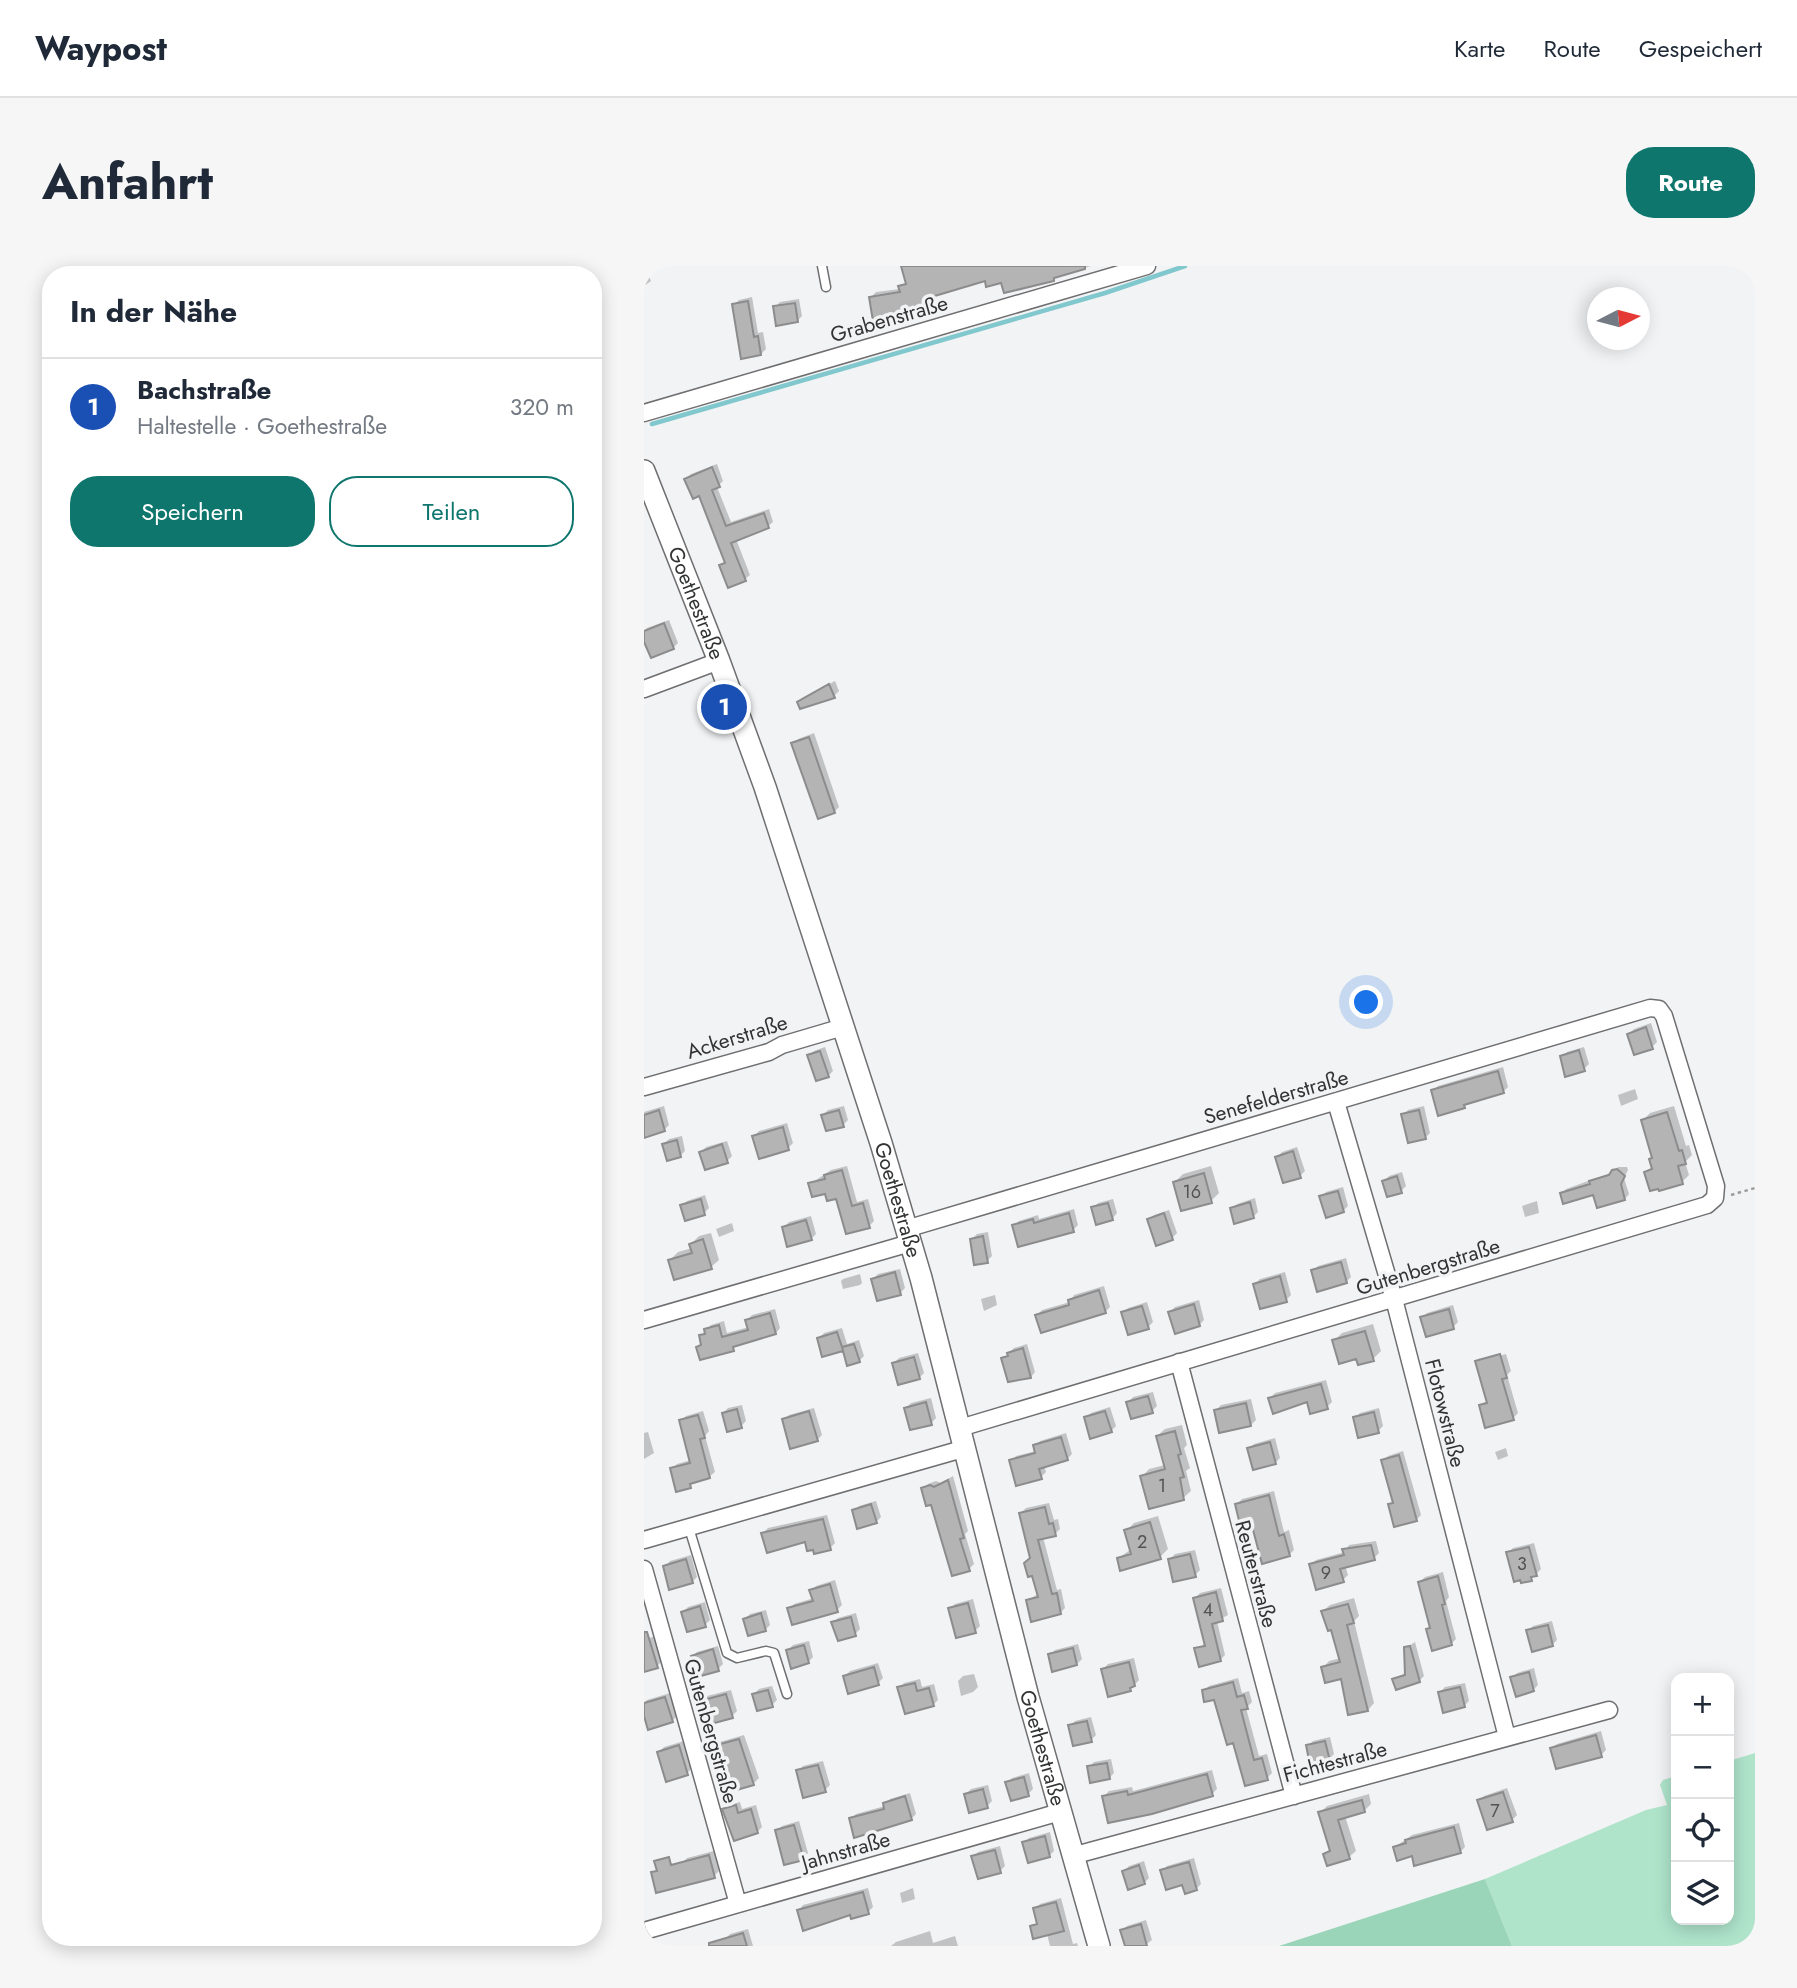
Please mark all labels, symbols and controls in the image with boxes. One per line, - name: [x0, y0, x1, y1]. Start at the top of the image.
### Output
- text: Waypost: [35, 25, 167, 72]
- text: Karte: [1454, 31, 1505, 66]
- text: Route: [1543, 31, 1601, 66]
- text: Gespeichert: [1639, 31, 1762, 66]
- text: Anfahrt: [42, 147, 213, 217]
- button: Route: [1626, 147, 1755, 218]
- north arrow: [1587, 287, 1650, 350]
- street label: Grabenstraße: [827, 288, 951, 350]
- text: In der Nähe: [70, 290, 237, 333]
- text: Bachstraße: [137, 371, 271, 409]
- text: 1: [87, 390, 99, 424]
- text: 320 m: [510, 390, 574, 424]
- text: Haltestelle · Goethestraße: [137, 409, 387, 443]
- button: Speichern: [70, 476, 315, 547]
- button: Teilen: [329, 476, 574, 547]
- street label: Goethestraße: [660, 542, 732, 664]
- pin: 1: [701, 681, 747, 733]
- your location: [1349, 985, 1383, 1019]
- street label: Ackerstraße: [683, 1007, 791, 1067]
- street label: Senefelderstraße: [1200, 1062, 1352, 1132]
- street label: Goethestraße: [867, 1138, 929, 1261]
- house number: 16: [1183, 1179, 1201, 1205]
- street label: Gutenbergstraße: [1352, 1231, 1504, 1303]
- street label: Flotowstraße: [1417, 1356, 1473, 1471]
- house number: 1: [1158, 1473, 1166, 1499]
- street label: Reuterstraße: [1227, 1517, 1285, 1631]
- house number: 2: [1137, 1529, 1147, 1555]
- house number: 3: [1517, 1551, 1527, 1577]
- house number: 9: [1321, 1560, 1331, 1586]
- house number: 4: [1203, 1597, 1213, 1623]
- street label: Gutenbergstraße: [676, 1655, 746, 1807]
- map controls: [1671, 1673, 1734, 1925]
- button: +: [1671, 1673, 1734, 1736]
- street label: Goethestraße: [1012, 1687, 1073, 1809]
- street label: Fichtestraße: [1280, 1734, 1390, 1790]
- button: −: [1671, 1736, 1734, 1799]
- house number: 7: [1490, 1798, 1500, 1824]
- button: locate: [1671, 1799, 1734, 1862]
- street label: Jahnstraße: [795, 1824, 894, 1879]
- button: layers: [1671, 1862, 1734, 1925]

